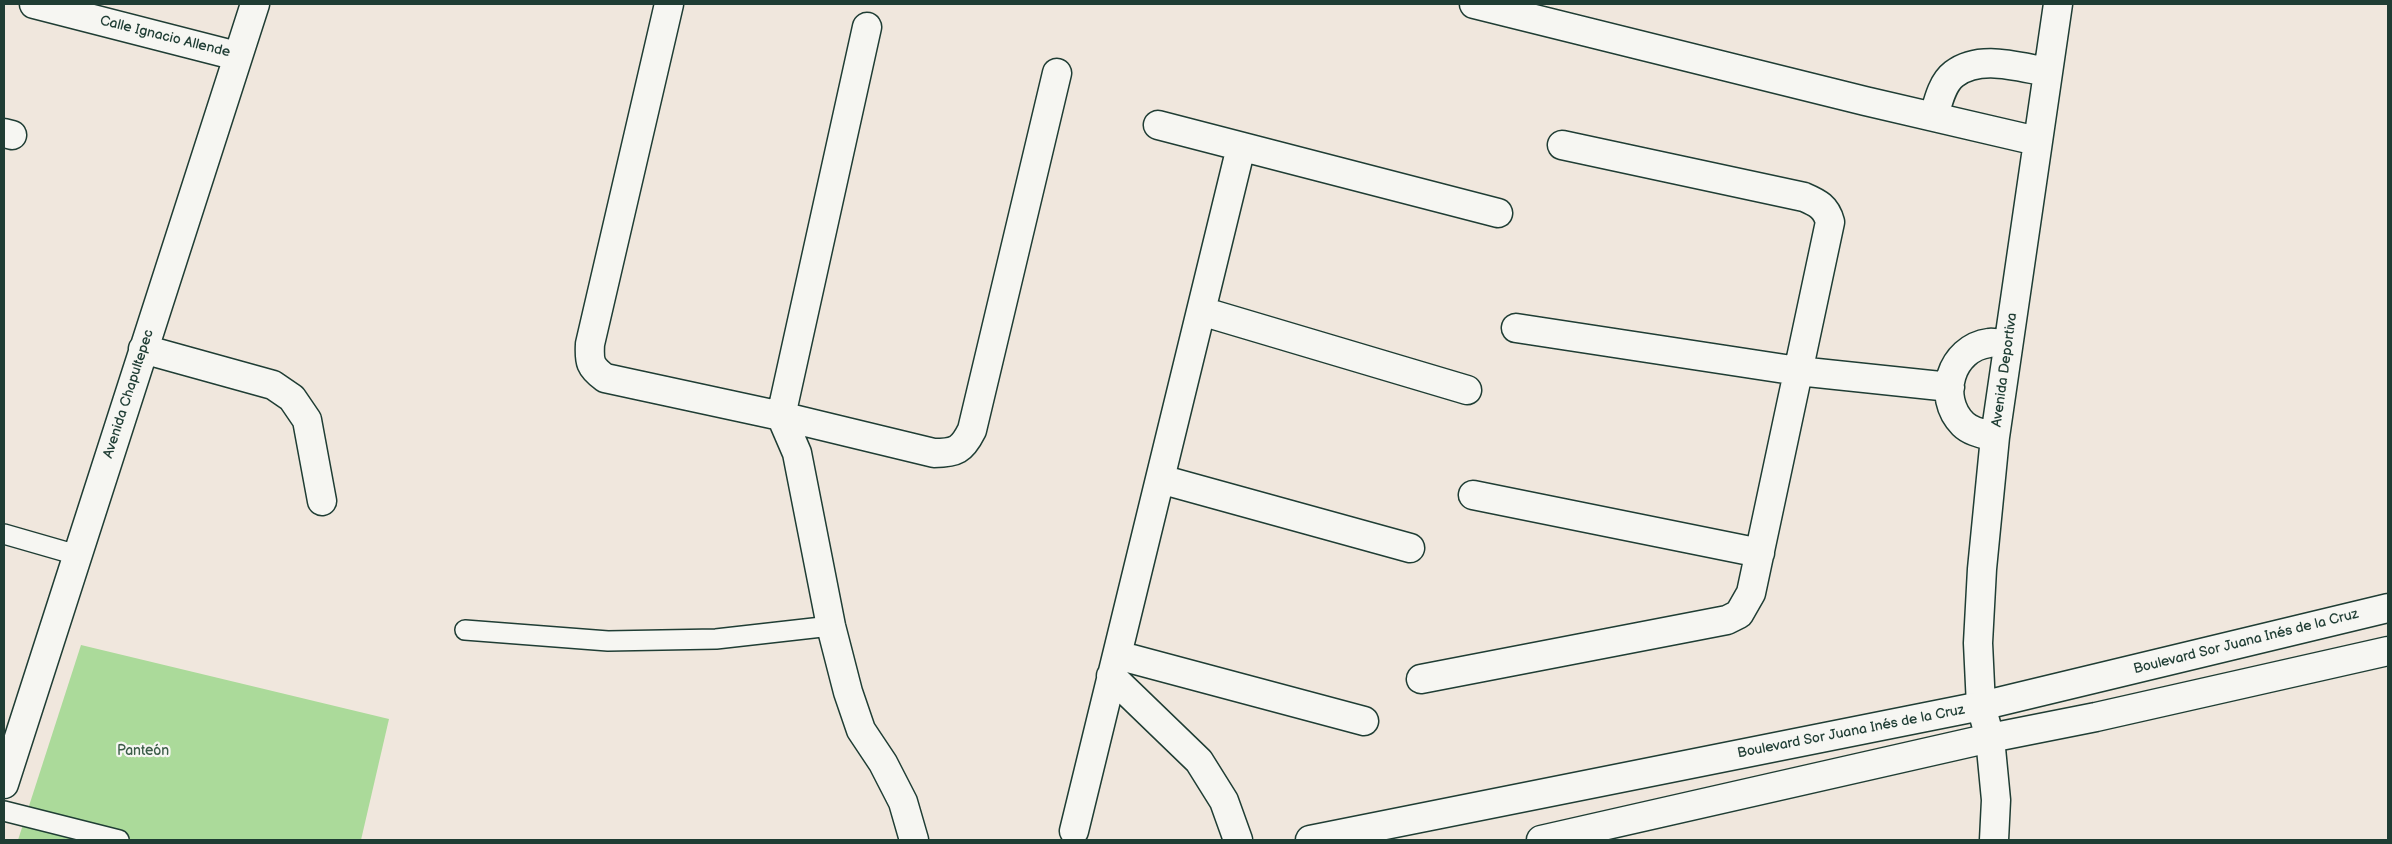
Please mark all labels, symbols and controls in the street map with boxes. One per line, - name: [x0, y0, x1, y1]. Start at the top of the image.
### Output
- street label: Calle Ignacio Allende: [98, 13, 232, 61]
- street label: Avenida Deportiva: [1989, 312, 2021, 428]
- street label: Avenida Chapultepec: [100, 327, 158, 461]
- street label: Boulevard Sor Juana Inés de la Cruz: [2132, 606, 2360, 678]
- street label: Boulevard Sor Juana Inés de la Cruz: [1736, 702, 1966, 762]
- park label: Panteón: [117, 743, 169, 759]

